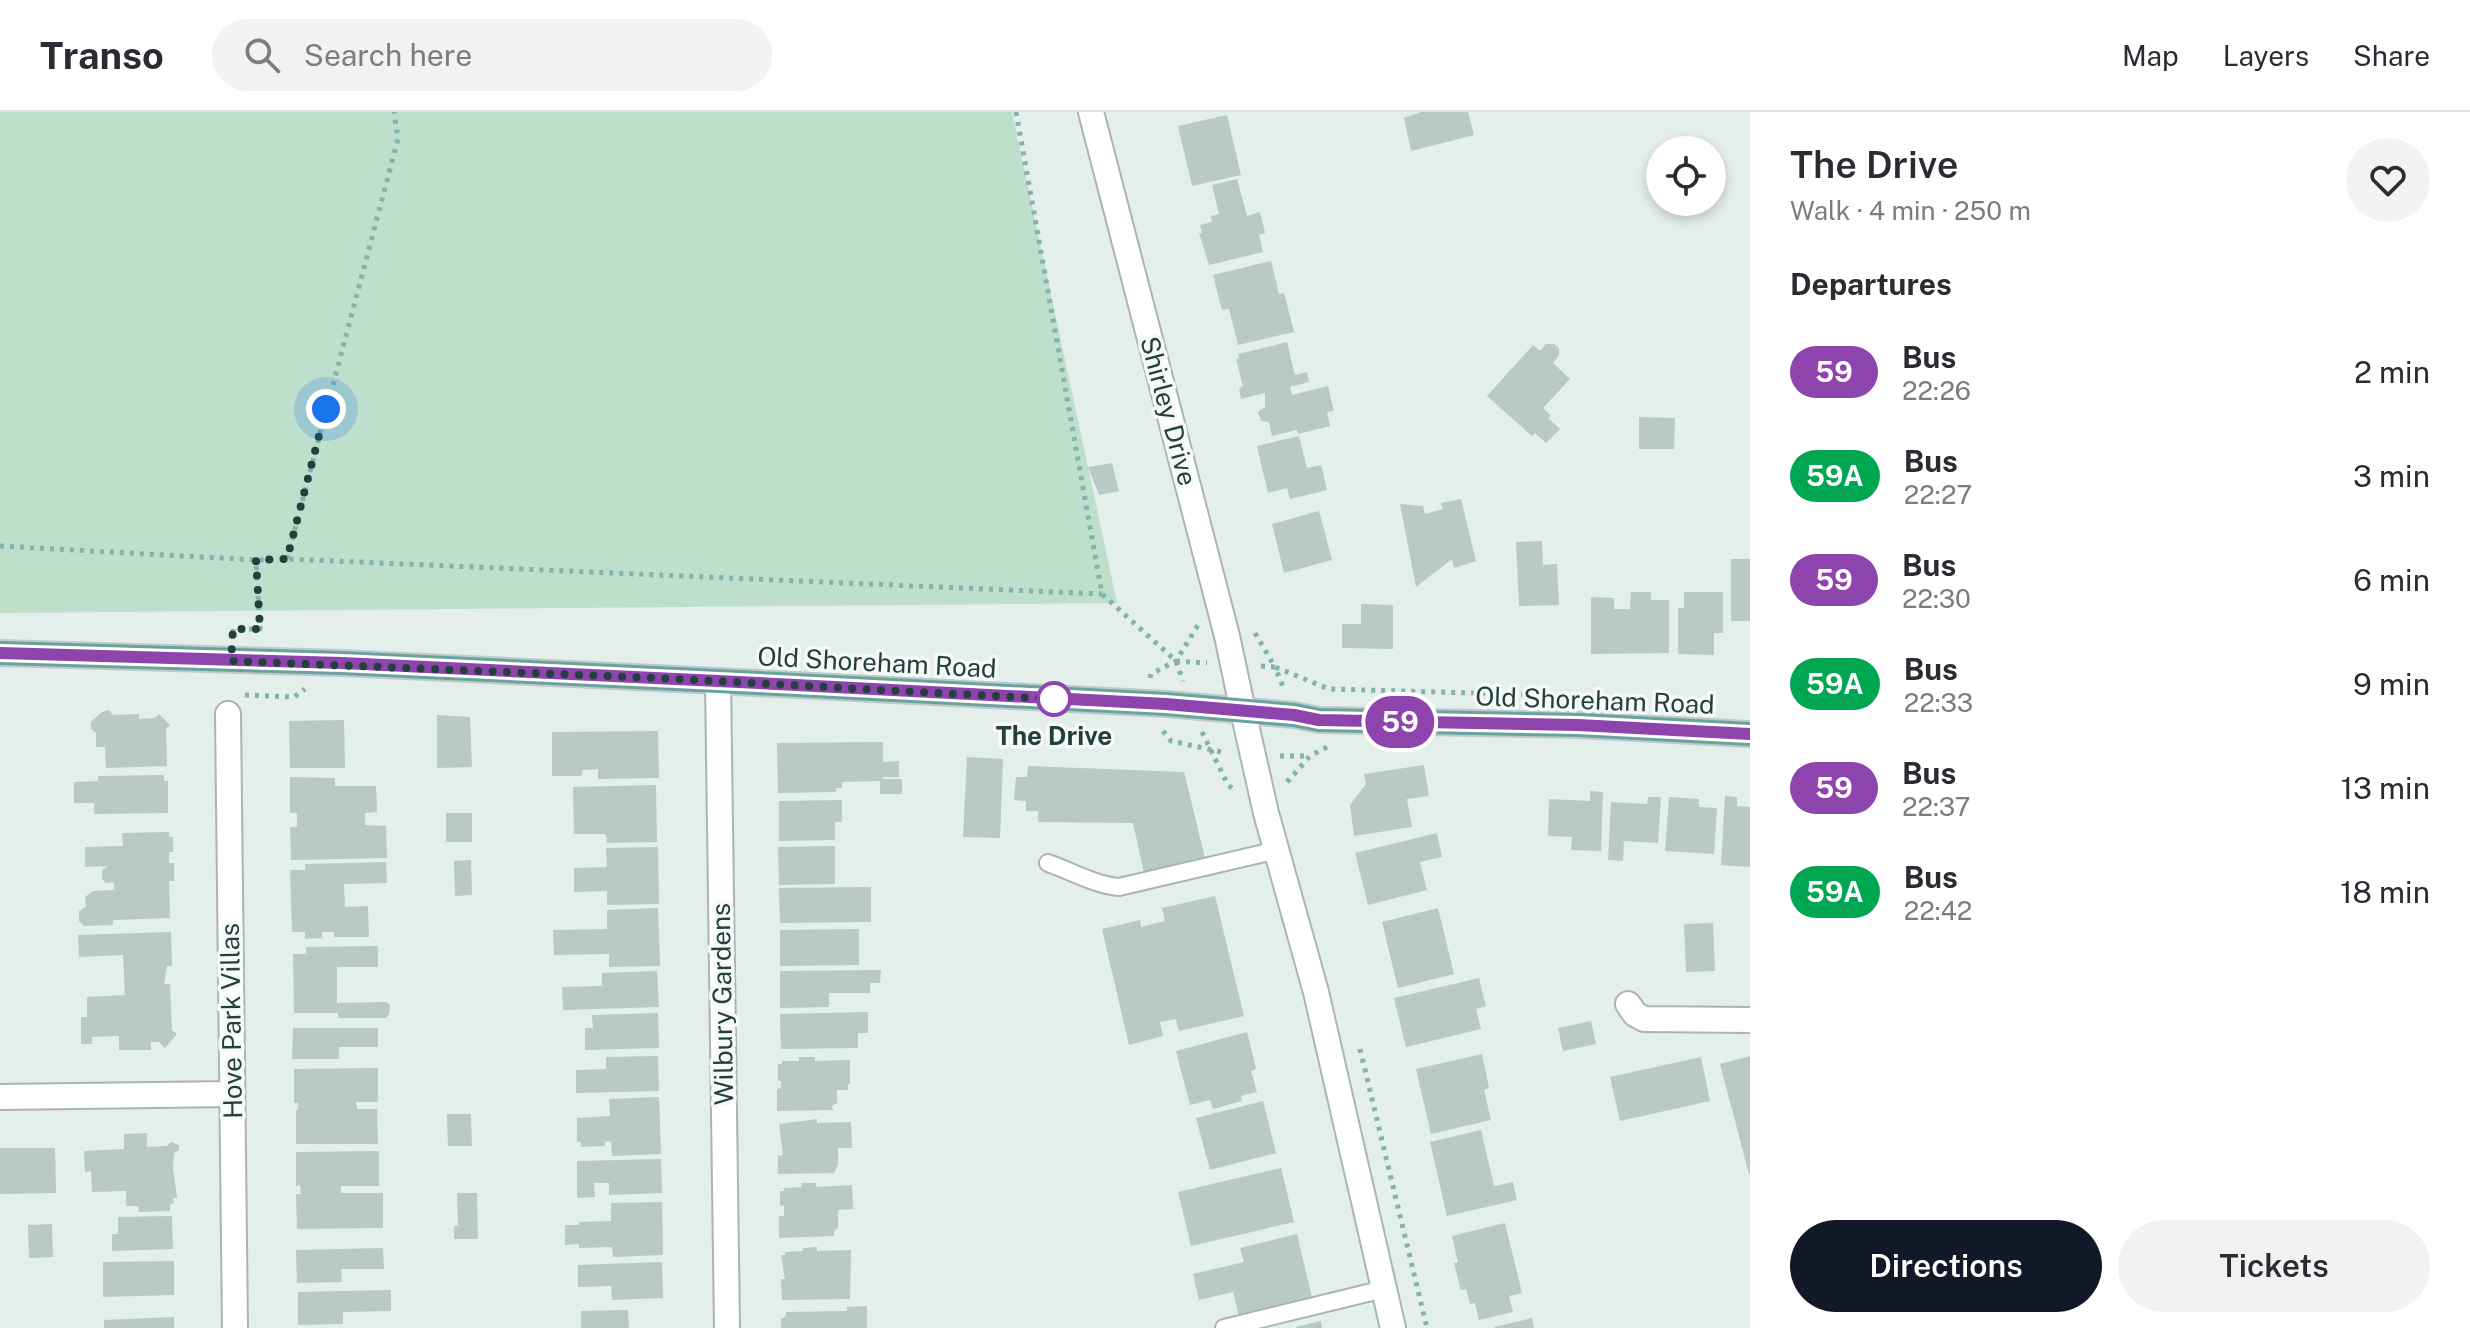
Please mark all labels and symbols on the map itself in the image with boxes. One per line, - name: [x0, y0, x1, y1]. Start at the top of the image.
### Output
- street label: Shirley Drive: [1134, 333, 1204, 489]
- your location: [306, 389, 346, 429]
- street label: Old Shoreham Road: [757, 640, 997, 684]
- street label: Old Shoreham Road: [1475, 680, 1715, 720]
- marker: The Drive: [1037, 682, 1071, 716]
- line badge: 59: [1364, 696, 1436, 748]
- place label: The Drive: [996, 720, 1112, 751]
- street label: Wilbury Gardens: [705, 903, 739, 1105]
- street label: Hove Park Villas: [214, 923, 248, 1119]

